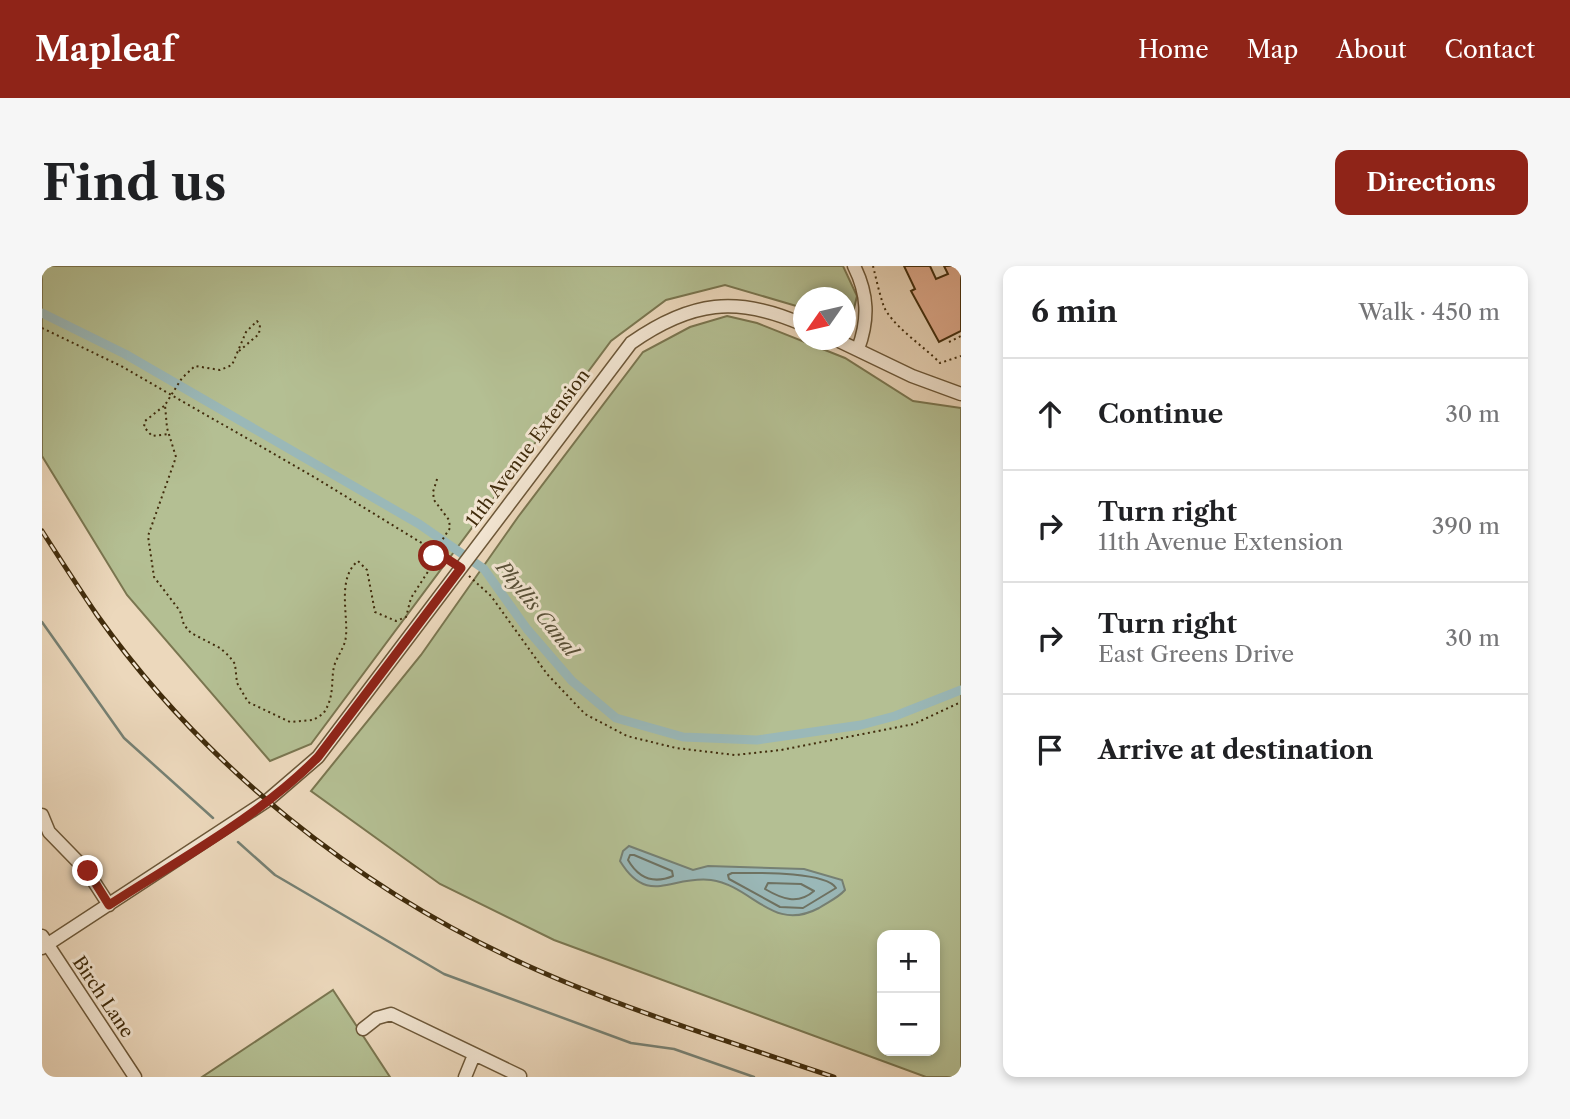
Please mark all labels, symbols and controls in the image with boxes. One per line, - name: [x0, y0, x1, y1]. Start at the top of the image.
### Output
- text: Mapleaf: [35, 29, 175, 70]
- text: Home: [1138, 35, 1209, 64]
- text: Map: [1247, 35, 1298, 64]
- text: About: [1336, 35, 1407, 64]
- text: Contact: [1445, 35, 1535, 64]
- button: Directions: [1335, 150, 1528, 215]
- text: Find us: [42, 152, 226, 213]
- north arrow: [793, 287, 856, 350]
- text: 6 min: [1031, 293, 1118, 330]
- text: Walk · 450 m: [1358, 298, 1500, 326]
- street label: 11th Avenue Extension: [461, 365, 595, 531]
- icon: ahead: [1031, 395, 1069, 433]
- text: Continue: [1098, 398, 1223, 430]
- text: 30 m: [1445, 400, 1500, 428]
- text: Turn right: [1098, 496, 1237, 528]
- icon: right: [1031, 507, 1069, 545]
- text: 390 m: [1432, 512, 1500, 540]
- text: 11th Avenue Extension: [1098, 528, 1343, 556]
- route start: [418, 540, 449, 571]
- water label: Phyllis Canal: [490, 555, 584, 663]
- text: Turn right: [1098, 608, 1237, 640]
- icon: right: [1031, 619, 1069, 657]
- text: 30 m: [1445, 624, 1500, 652]
- text: East Greens Drive: [1098, 640, 1294, 668]
- icon: arrive: [1031, 731, 1069, 769]
- text: Arrive at destination: [1098, 734, 1373, 766]
- route end: [72, 855, 103, 886]
- map controls: [877, 930, 940, 1056]
- button: +: [877, 930, 940, 993]
- street label: Birch Lane: [68, 952, 138, 1042]
- button: −: [877, 993, 940, 1056]

